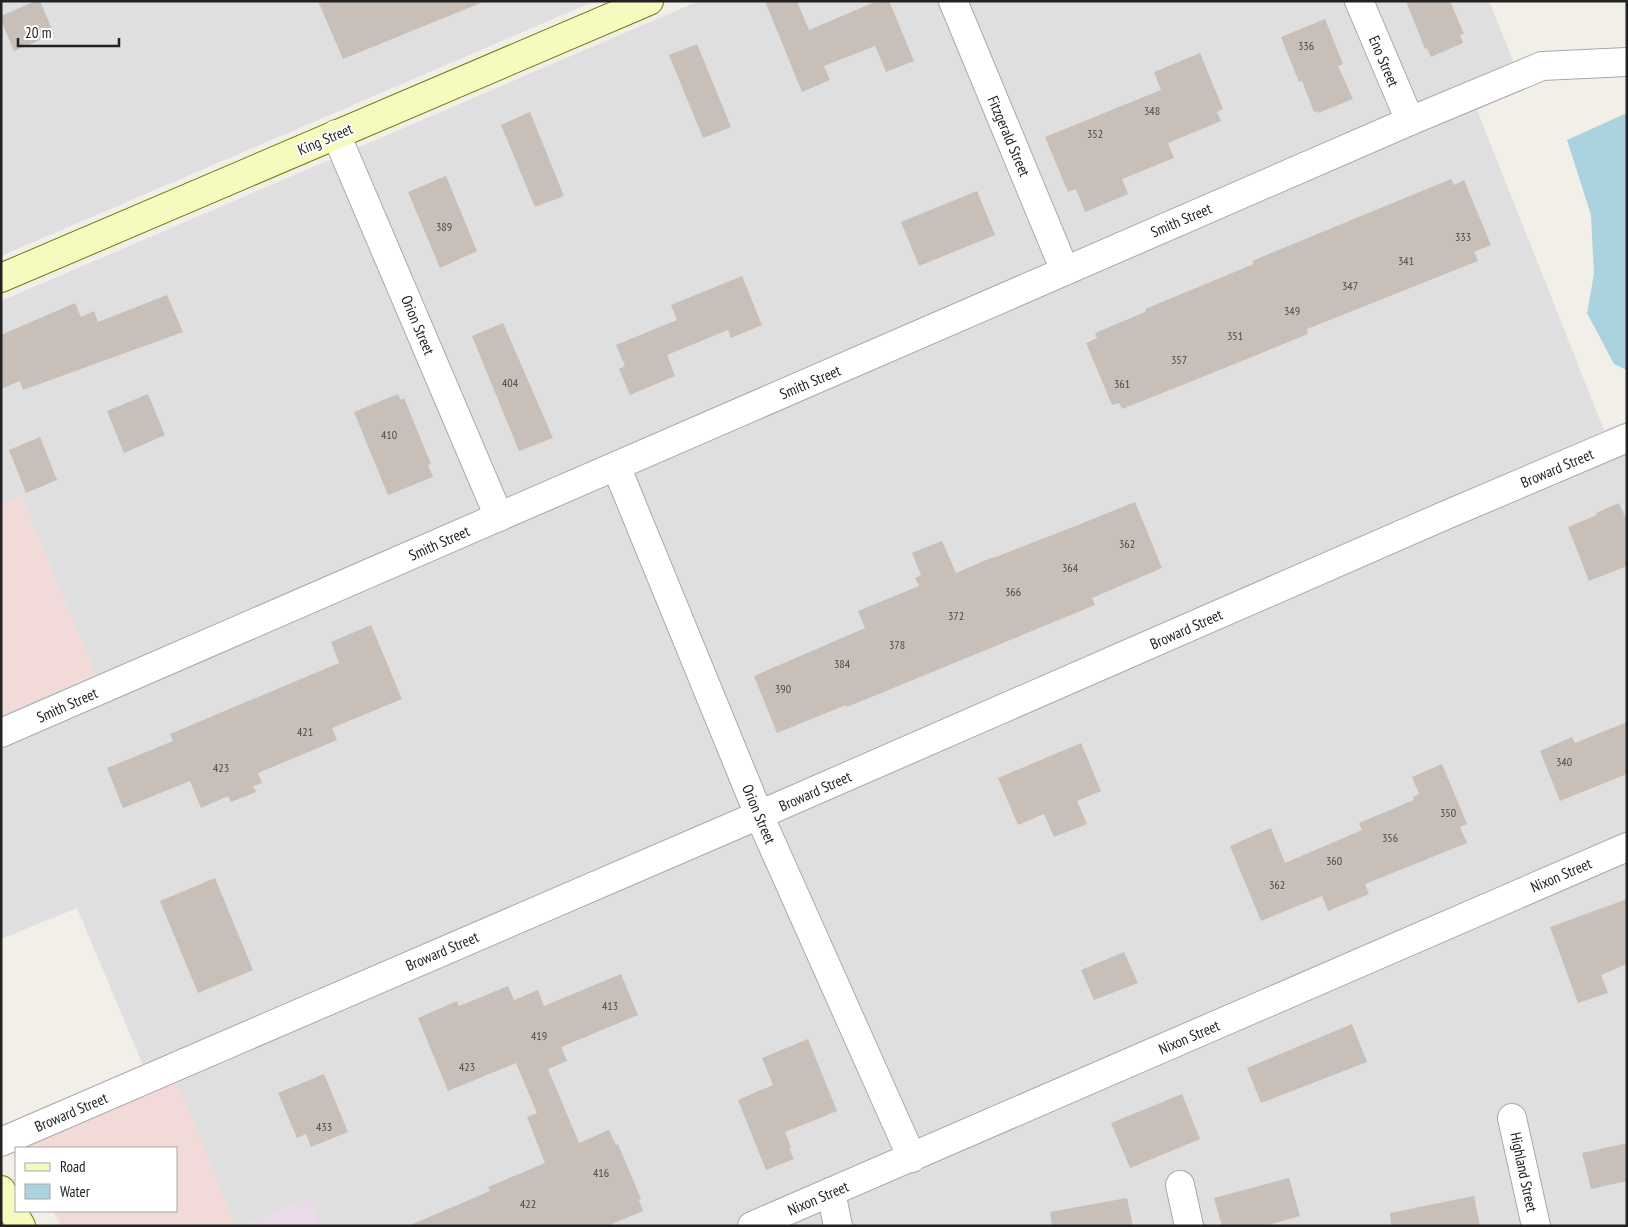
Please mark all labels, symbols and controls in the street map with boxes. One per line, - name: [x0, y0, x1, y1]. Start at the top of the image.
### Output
- scale bar: [18, 15, 119, 47]
- text: 20 m: [25, 23, 51, 42]
- street label: Eno Street: [1365, 33, 1403, 89]
- house number: 336: [1298, 38, 1314, 53]
- street label: Fitzgerald Street: [983, 93, 1035, 179]
- house number: 348: [1144, 103, 1160, 118]
- street label: King Street: [295, 119, 355, 159]
- house number: 352: [1087, 126, 1103, 141]
- street label: Smith Street: [1148, 199, 1214, 241]
- house number: 389: [436, 219, 452, 234]
- house number: 333: [1455, 229, 1471, 244]
- house number: 341: [1398, 253, 1414, 268]
- house number: 347: [1342, 278, 1358, 293]
- street label: Orion Street: [397, 292, 439, 358]
- house number: 349: [1284, 303, 1300, 318]
- house number: 351: [1227, 328, 1243, 343]
- house number: 357: [1171, 352, 1187, 367]
- street label: Smith Street: [777, 361, 843, 403]
- house number: 404: [502, 375, 519, 390]
- house number: 361: [1114, 376, 1130, 391]
- house number: 410: [381, 427, 397, 442]
- street label: Broward Street: [1518, 444, 1596, 492]
- street label: Smith Street: [406, 521, 472, 565]
- house number: 362: [1119, 536, 1135, 551]
- house number: 364: [1062, 560, 1079, 575]
- house number: 366: [1005, 584, 1021, 599]
- street label: Broward Street: [1147, 605, 1225, 653]
- house number: 372: [948, 608, 964, 623]
- house number: 378: [889, 637, 905, 652]
- house number: 384: [834, 656, 851, 671]
- house number: 390: [775, 681, 791, 696]
- street label: Smith Street: [34, 683, 100, 727]
- house number: 421: [297, 724, 313, 739]
- house number: 340: [1556, 754, 1572, 769]
- house number: 423: [213, 760, 229, 775]
- street label: Broward Street: [776, 767, 854, 815]
- street label: Orion Street: [738, 781, 780, 847]
- house number: 350: [1440, 805, 1456, 820]
- house number: 356: [1382, 830, 1398, 845]
- house number: 360: [1326, 853, 1342, 868]
- street label: Nixon Street: [1528, 854, 1594, 896]
- house number: 362: [1269, 877, 1285, 892]
- street label: Broward Street: [403, 927, 481, 975]
- house number: 413: [602, 998, 618, 1013]
- street label: Nixon Street: [1156, 1016, 1222, 1058]
- house number: 419: [531, 1028, 547, 1043]
- house number: 423: [459, 1059, 475, 1074]
- street label: Broward Street: [32, 1088, 110, 1136]
- house number: 433: [316, 1119, 332, 1134]
- street label: Highland Street: [1506, 1130, 1542, 1214]
- legend: [15, 1147, 178, 1212]
- text: Road: [60, 1157, 86, 1176]
- house number: 416: [593, 1165, 609, 1180]
- street label: Nixon Street: [785, 1177, 851, 1219]
- text: Water: [60, 1182, 91, 1201]
- house number: 422: [520, 1196, 536, 1211]

